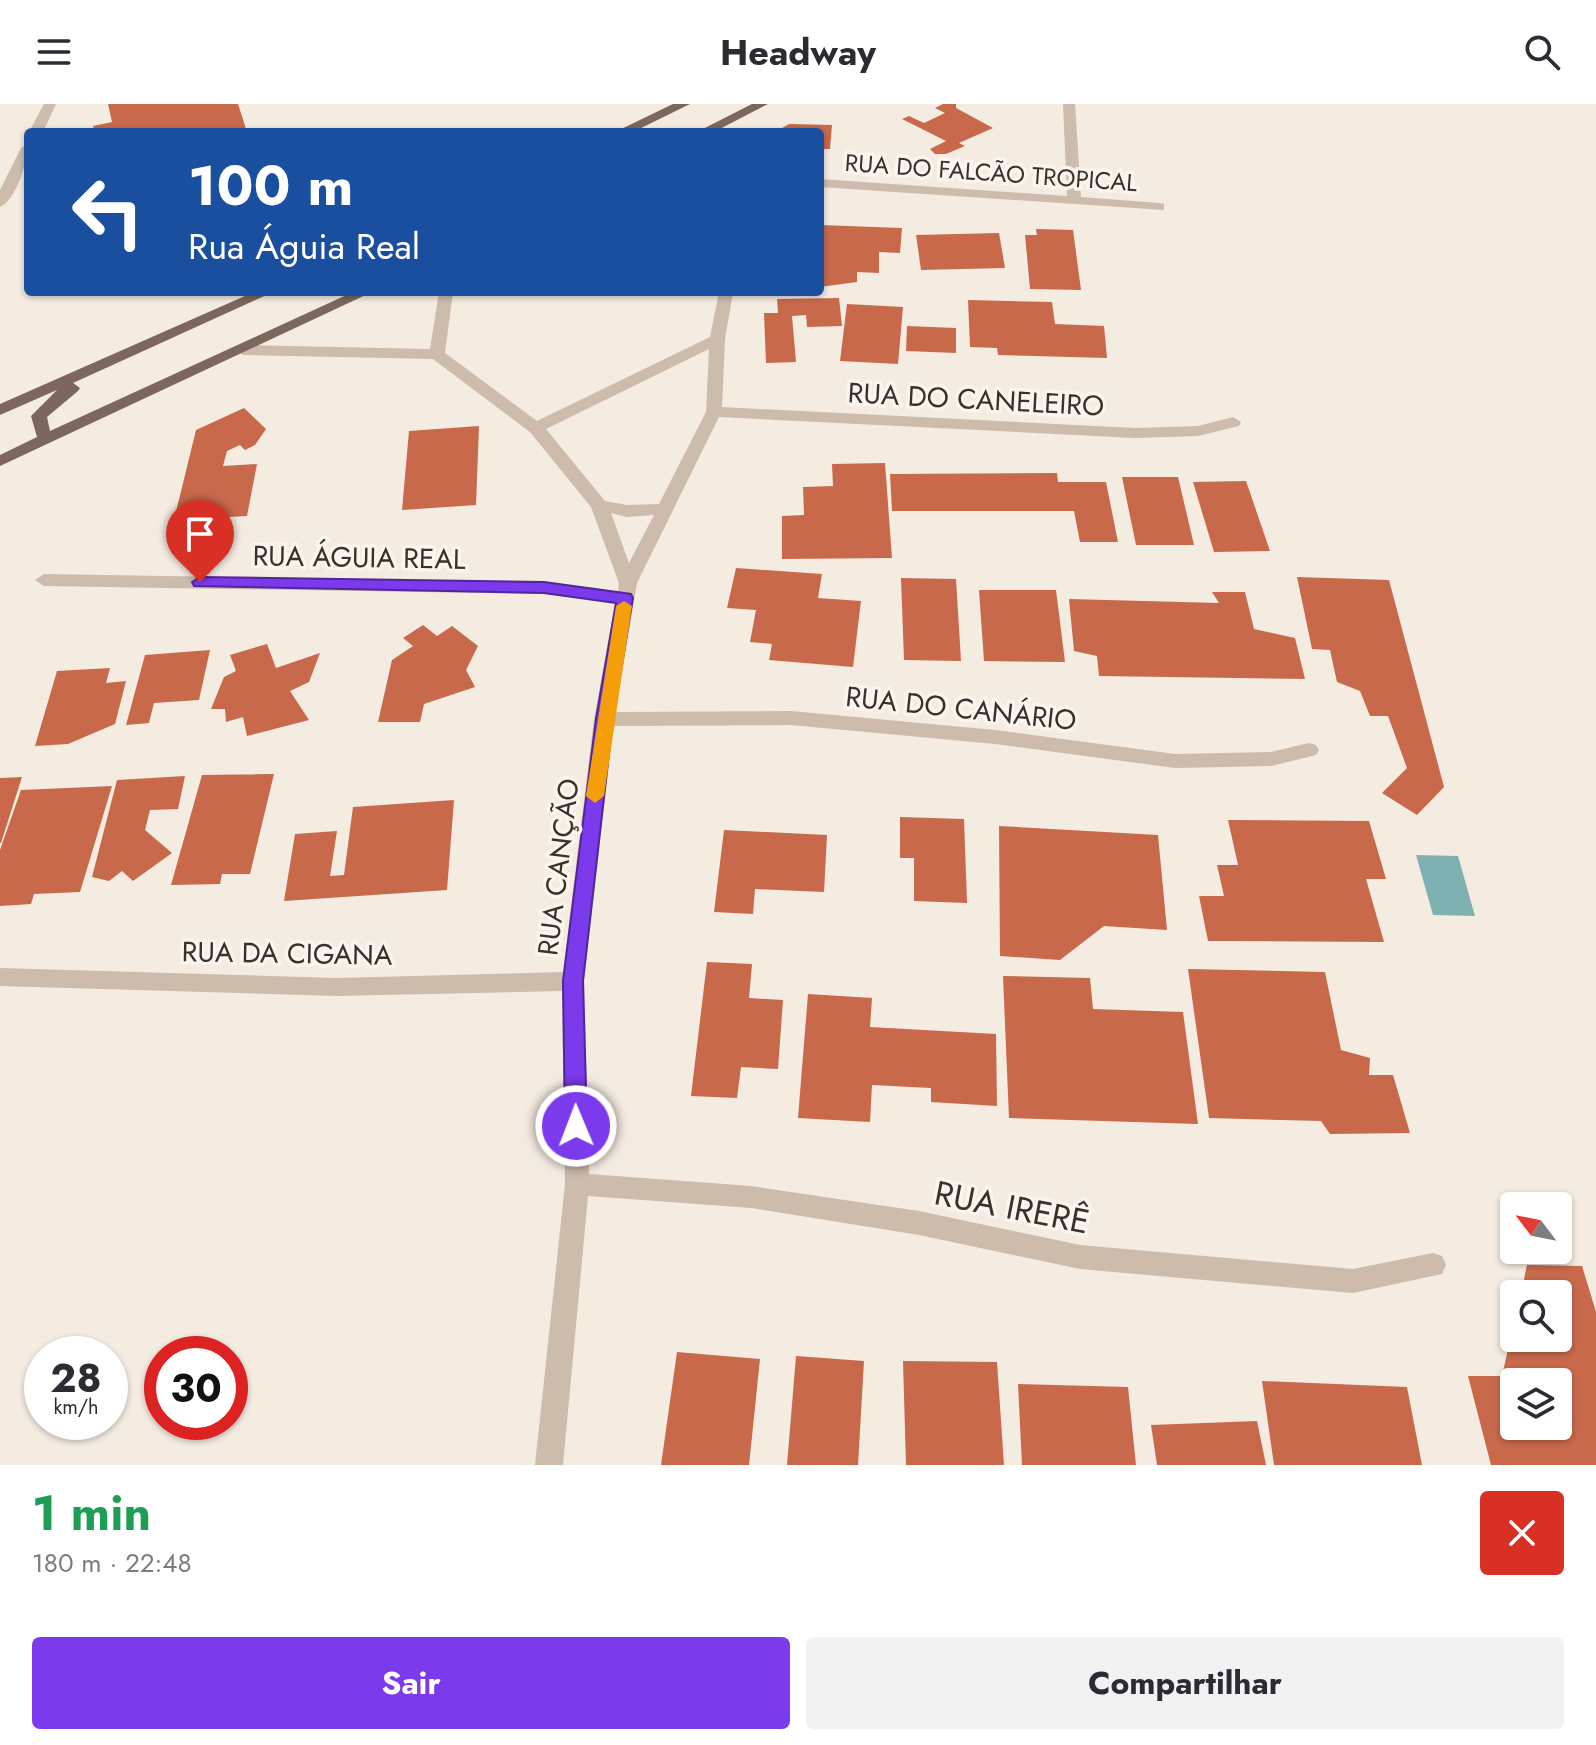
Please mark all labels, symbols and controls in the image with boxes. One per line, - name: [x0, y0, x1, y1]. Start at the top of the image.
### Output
- text: Headway: [720, 26, 876, 78]
- icon: menu: [32, 30, 76, 74]
- icon: search: [1520, 30, 1564, 74]
- text: 100 m: [188, 145, 353, 226]
- street label: RUA DO FALCÃO TROPICAL: [844, 145, 1139, 200]
- icon: left: [56, 160, 160, 264]
- text: Rua Águia Real: [188, 220, 420, 272]
- street label: RUA DO CANELEIRO: [847, 372, 1105, 427]
- pin: [166, 500, 234, 582]
- icon: arrive: [178, 512, 222, 556]
- street label: RUA ÁGUIA REAL: [252, 535, 466, 580]
- street label: RUA DO CANÁRIO: [844, 676, 1078, 741]
- street label: RUA CANÇÃO: [527, 776, 590, 958]
- street label: RUA DA CIGANA: [181, 931, 393, 976]
- position arrow: [534, 1084, 618, 1168]
- street label: RUA IRERÊ: [930, 1168, 1094, 1246]
- north arrow: [1500, 1192, 1572, 1264]
- map controls: [1500, 1192, 1572, 1440]
- button: search: [1500, 1280, 1572, 1352]
- speed limit sign: 30: [144, 1336, 248, 1440]
- text: 28: [50, 1349, 102, 1407]
- button: layers: [1500, 1368, 1572, 1440]
- text: km/h: [53, 1393, 99, 1422]
- text: 1 min: [32, 1479, 151, 1548]
- button: close: [1480, 1491, 1564, 1575]
- text: 180 m · 22:48: [32, 1544, 192, 1582]
- button: Sair: [32, 1637, 790, 1729]
- button: Compartilhar: [806, 1637, 1564, 1729]

